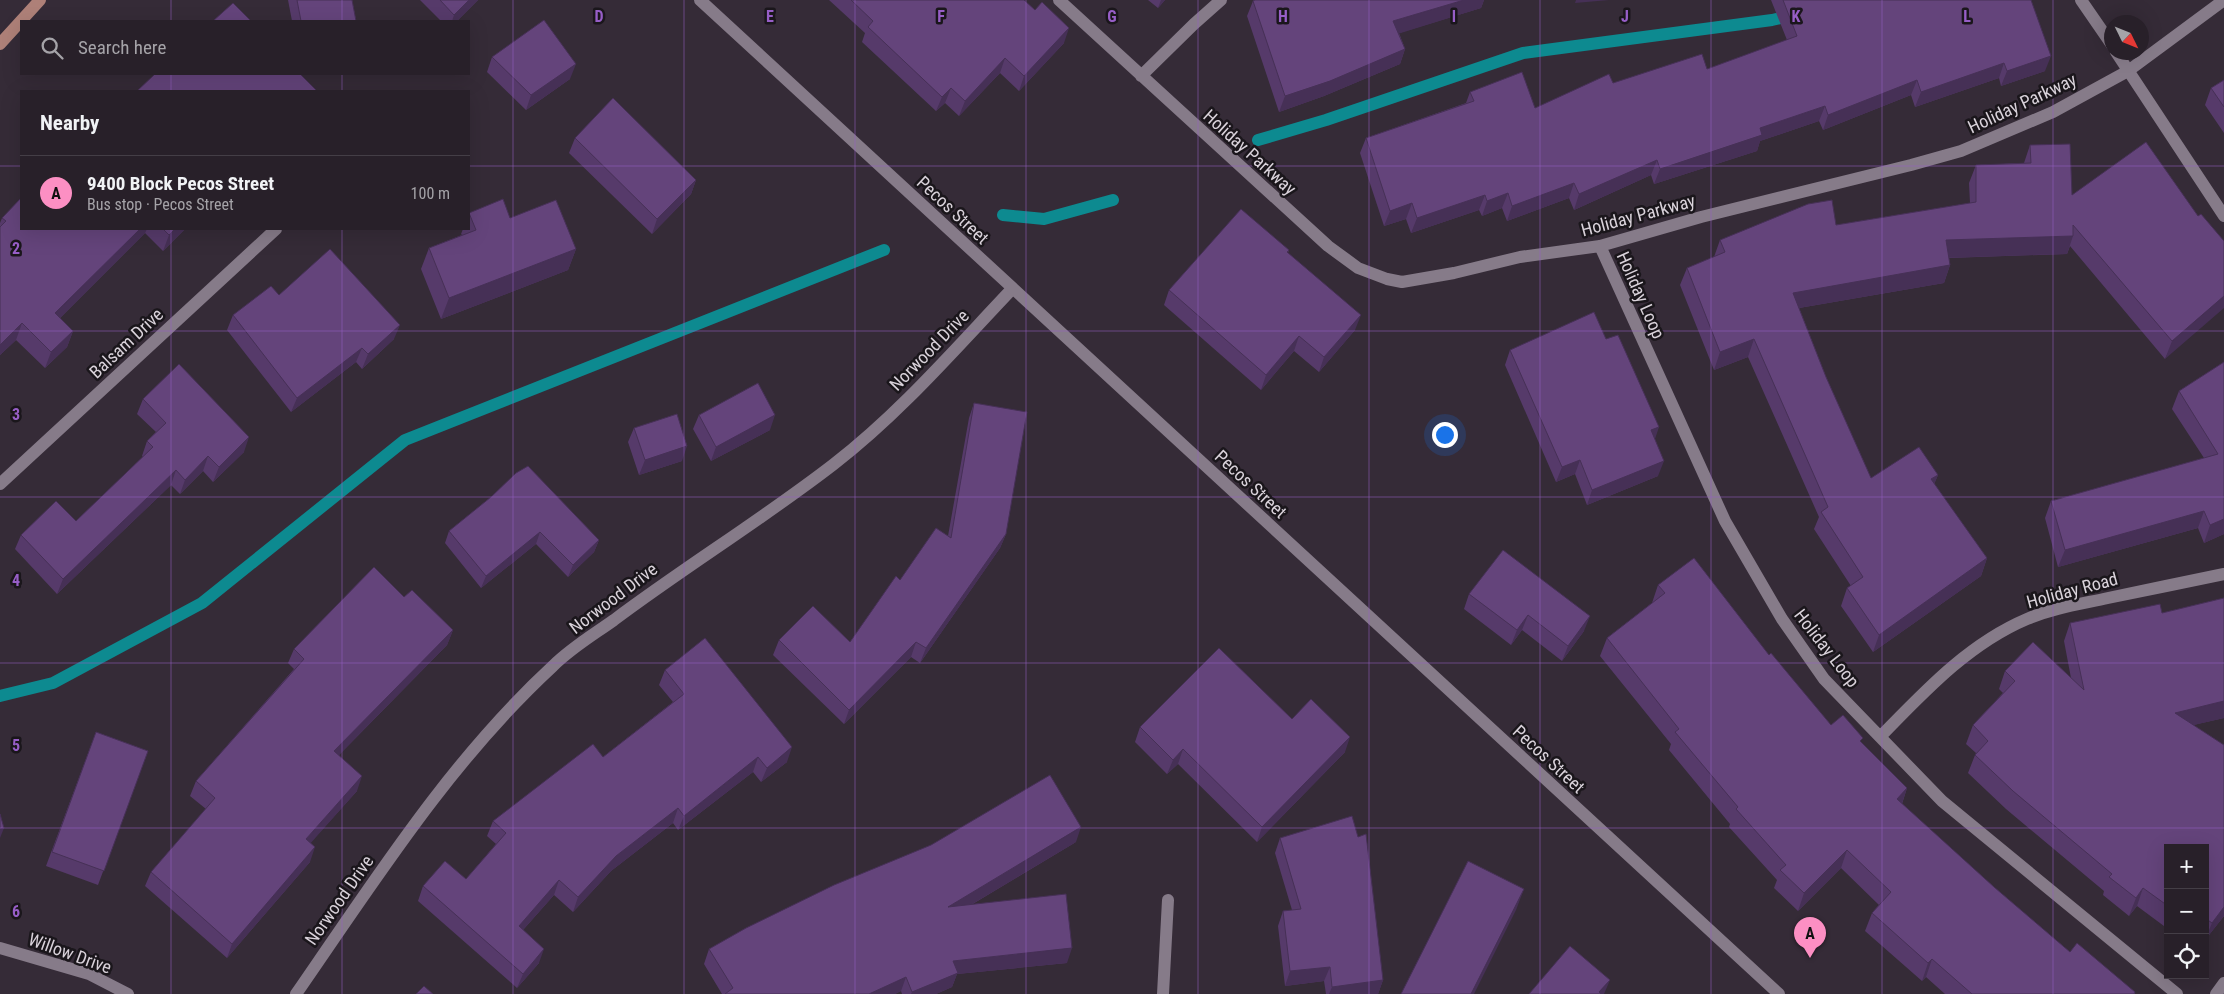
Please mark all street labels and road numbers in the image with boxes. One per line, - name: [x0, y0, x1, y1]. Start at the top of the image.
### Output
- street label: Holiday Parkway: [1964, 68, 2080, 137]
- street label: Holiday Parkway: [1199, 105, 1301, 199]
- street label: Pecos Street: [913, 172, 993, 248]
- street label: Holiday Parkway: [1579, 190, 1698, 240]
- street label: Holiday Loop: [1612, 248, 1670, 342]
- street label: Balsam Drive: [85, 304, 167, 382]
- street label: Norwood Drive: [885, 305, 973, 395]
- street label: Pecos Street: [1211, 446, 1291, 522]
- street label: Norwood Drive: [565, 558, 661, 638]
- street label: Holiday Road: [2024, 568, 2120, 612]
- street label: Holiday Loop: [1790, 605, 1864, 691]
- street label: Pecos Street: [1509, 721, 1589, 797]
- street label: Norwood Drive: [300, 851, 378, 949]
- street label: Willow Drive: [26, 928, 114, 978]

